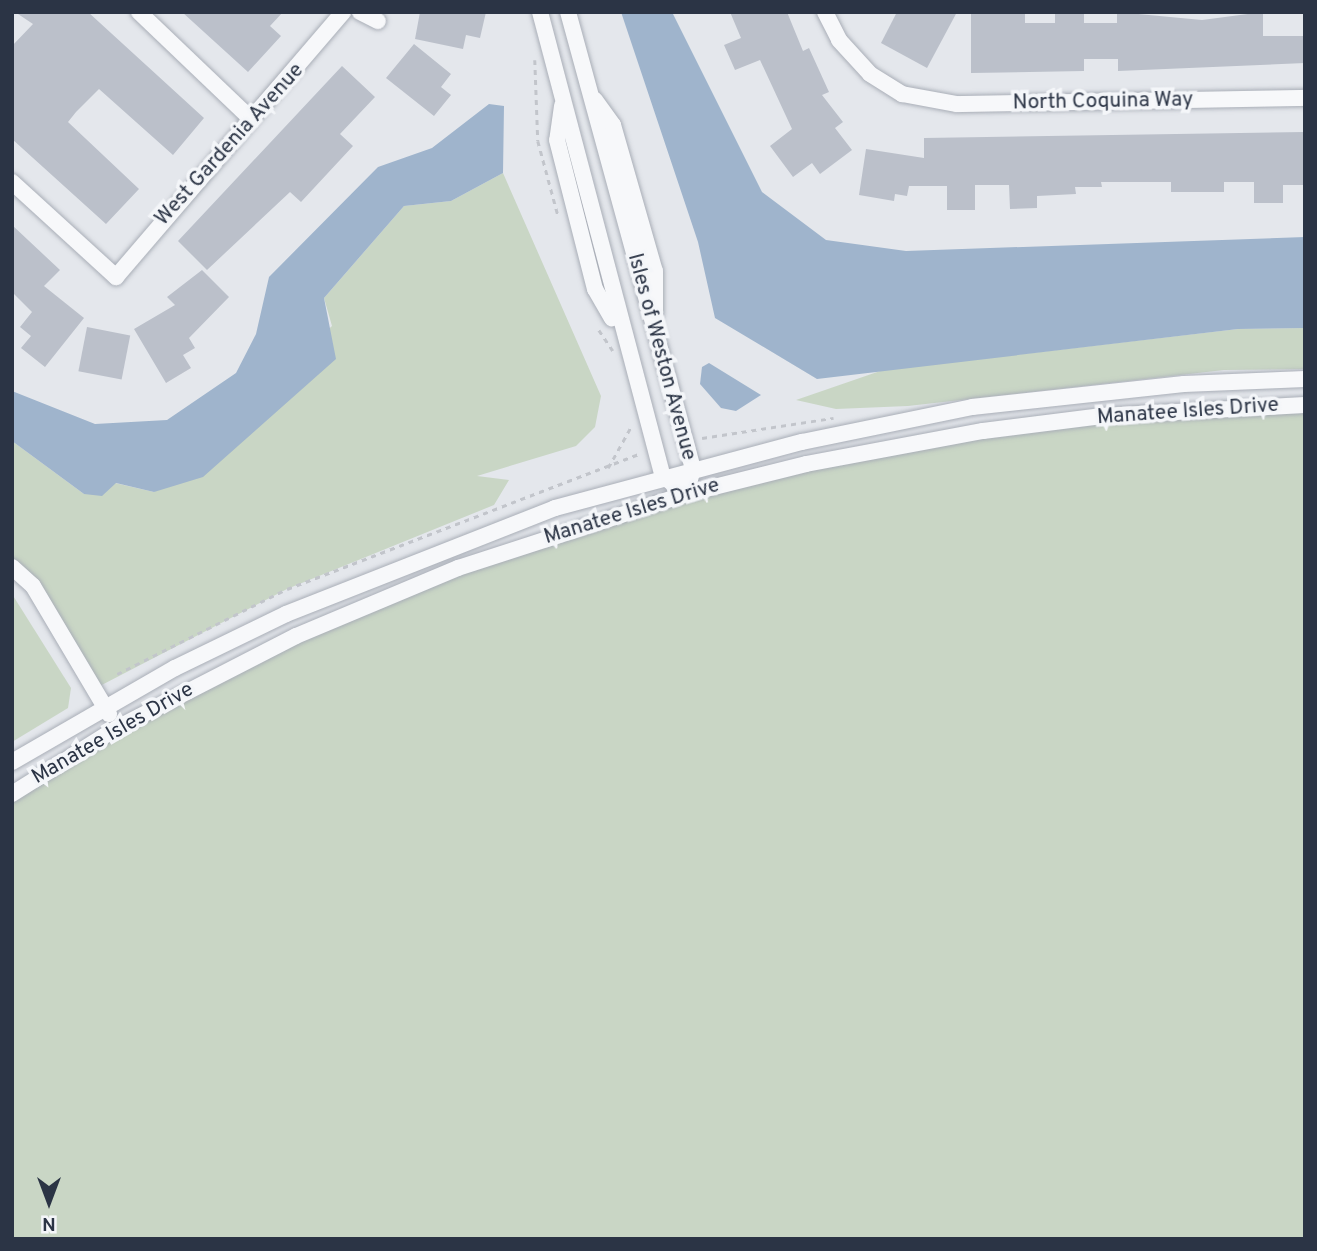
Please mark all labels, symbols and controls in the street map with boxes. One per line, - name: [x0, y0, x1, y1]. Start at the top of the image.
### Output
- street label: West Gardenia Avenue: [150, 58, 310, 232]
- street label: North Coquina Way: [1012, 88, 1194, 116]
- street label: Isles of Weston Avenue: [621, 250, 701, 464]
- street label: Manatee Isles Drive: [1096, 393, 1280, 431]
- street label: Manatee Isles Drive: [541, 473, 723, 551]
- street label: Manatee Isles Drive: [28, 677, 198, 791]
- north arrow: [14, 1167, 84, 1237]
- text: N: [42, 1211, 56, 1235]

